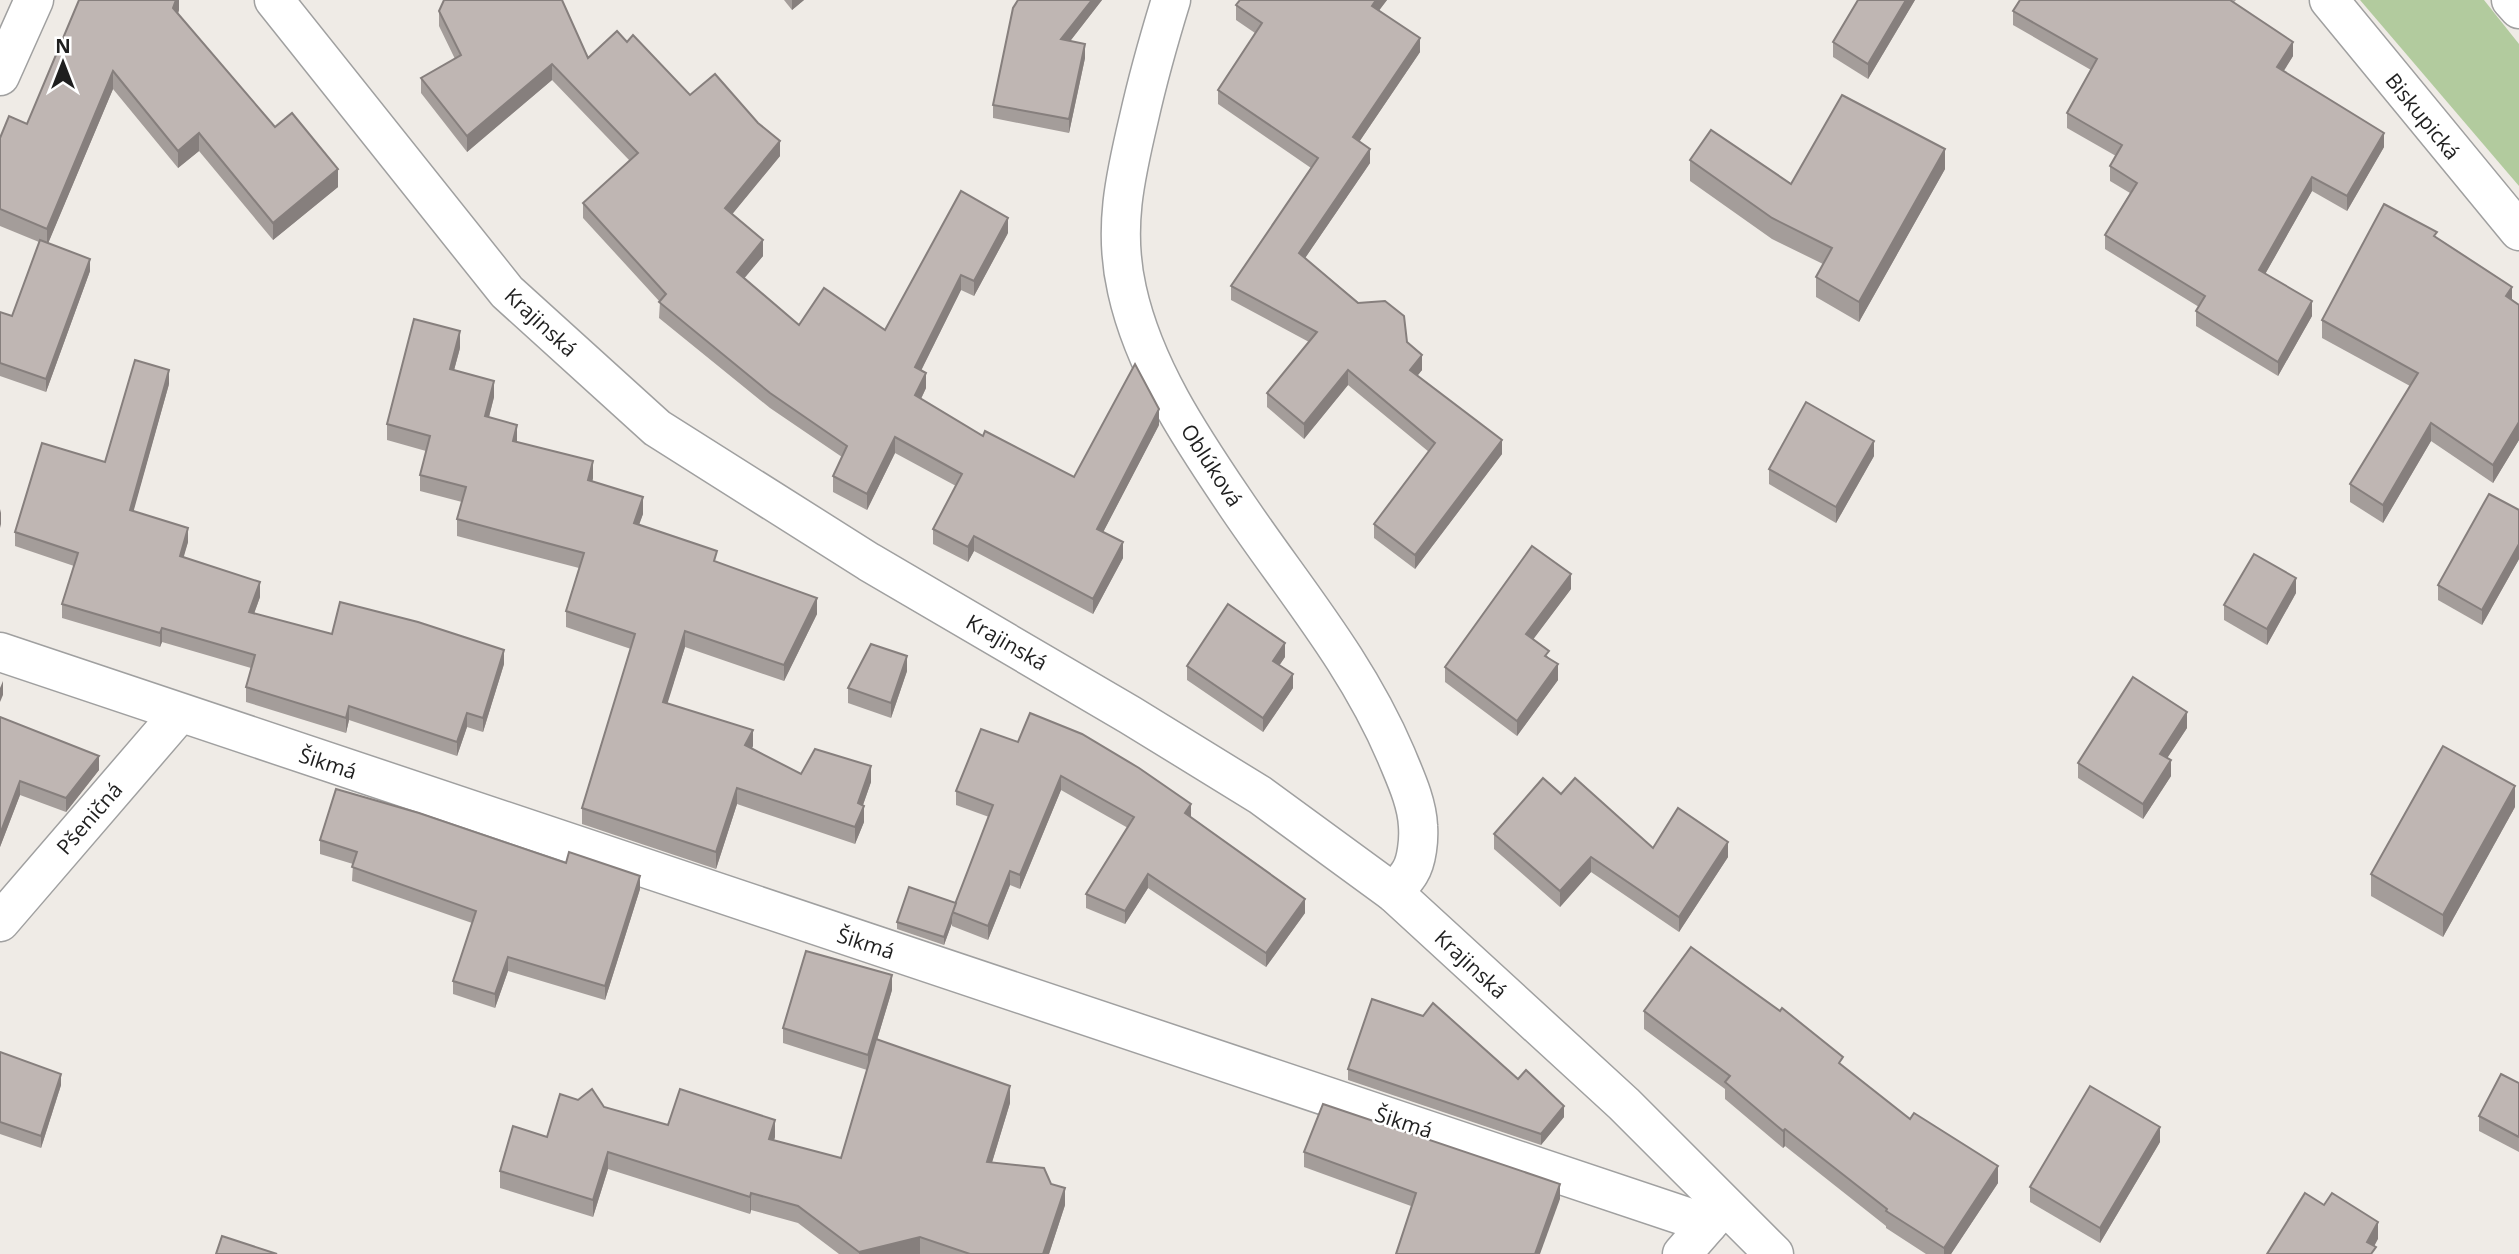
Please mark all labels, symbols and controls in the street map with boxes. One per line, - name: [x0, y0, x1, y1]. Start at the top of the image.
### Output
- north arrow: [28, 28, 98, 98]
- text: N: [55, 33, 71, 59]
- street label: Biskupická: [2379, 67, 2467, 165]
- street label: Krajinská: [499, 281, 583, 363]
- street label: Oblúková: [1175, 418, 1249, 512]
- street label: Krajinská: [961, 608, 1053, 676]
- street label: Šikmá: [296, 741, 360, 785]
- street label: Pšeničná: [50, 776, 128, 860]
- street label: Šikmá: [834, 921, 898, 965]
- street label: Krajinská: [1429, 923, 1513, 1005]
- street label: Šikmá: [1372, 1100, 1436, 1144]

